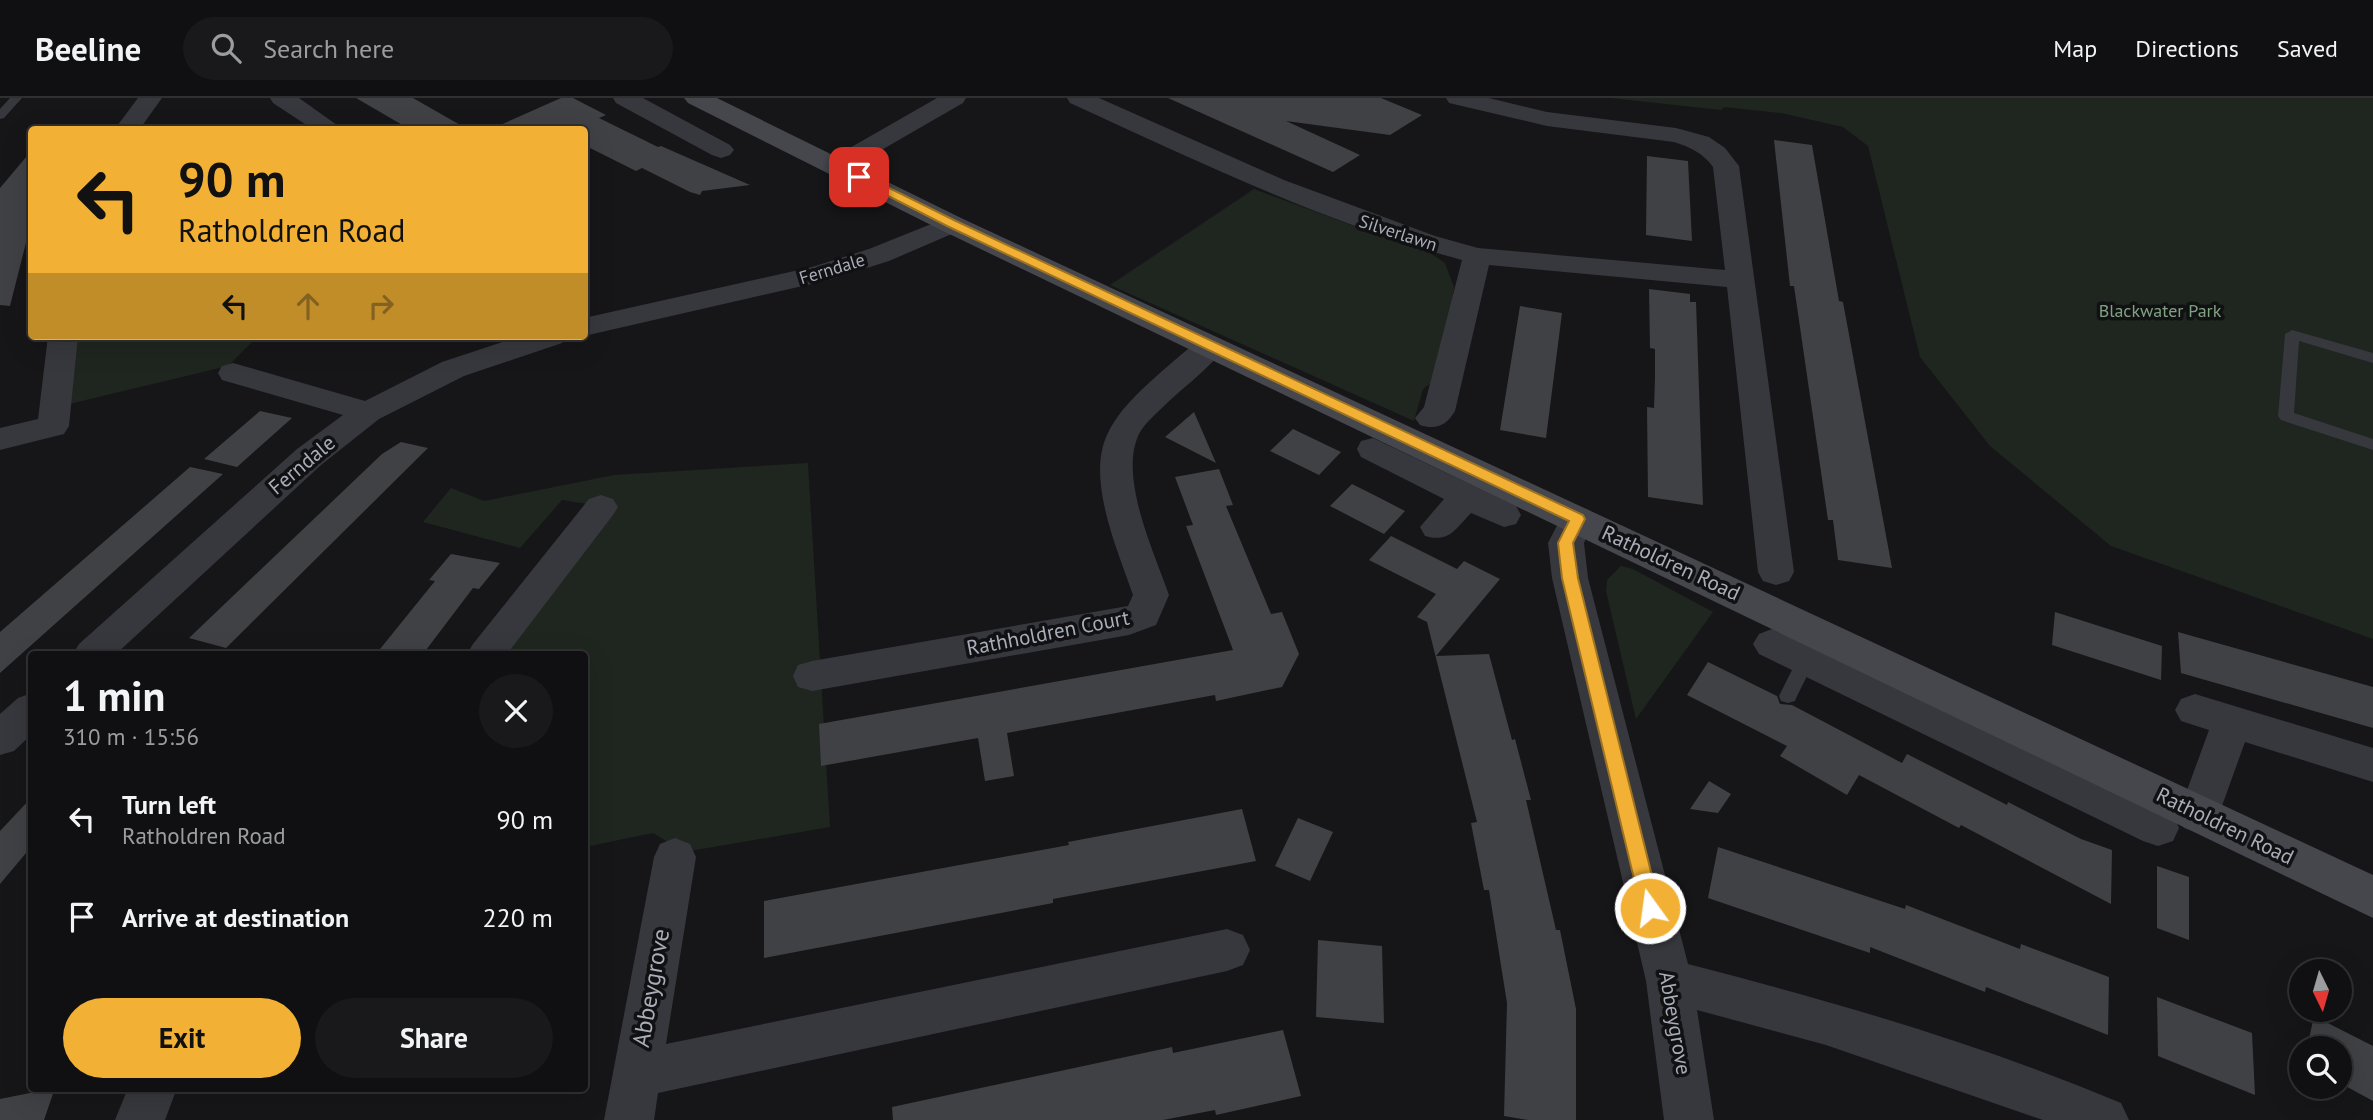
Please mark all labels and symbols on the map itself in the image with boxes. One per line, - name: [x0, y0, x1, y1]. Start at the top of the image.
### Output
- pin: [829, 147, 889, 207]
- street label: Silverlawn: [1356, 209, 1440, 256]
- street label: Ferndale: [796, 248, 867, 289]
- park label: Blackwater Park: [2099, 299, 2222, 322]
- street label: Ferndale: [263, 429, 340, 500]
- street label: Ratholdren Road: [1598, 519, 1745, 606]
- street label: Rathholdren Court: [964, 604, 1132, 662]
- street label: Ratholdren Road: [2152, 781, 2298, 870]
- position arrow: [1613, 871, 1687, 945]
- street label: Abbeygrove: [625, 926, 676, 1050]
- north arrow: [2289, 959, 2352, 1022]
- street label: Abbeygrove: [1653, 969, 1698, 1077]

